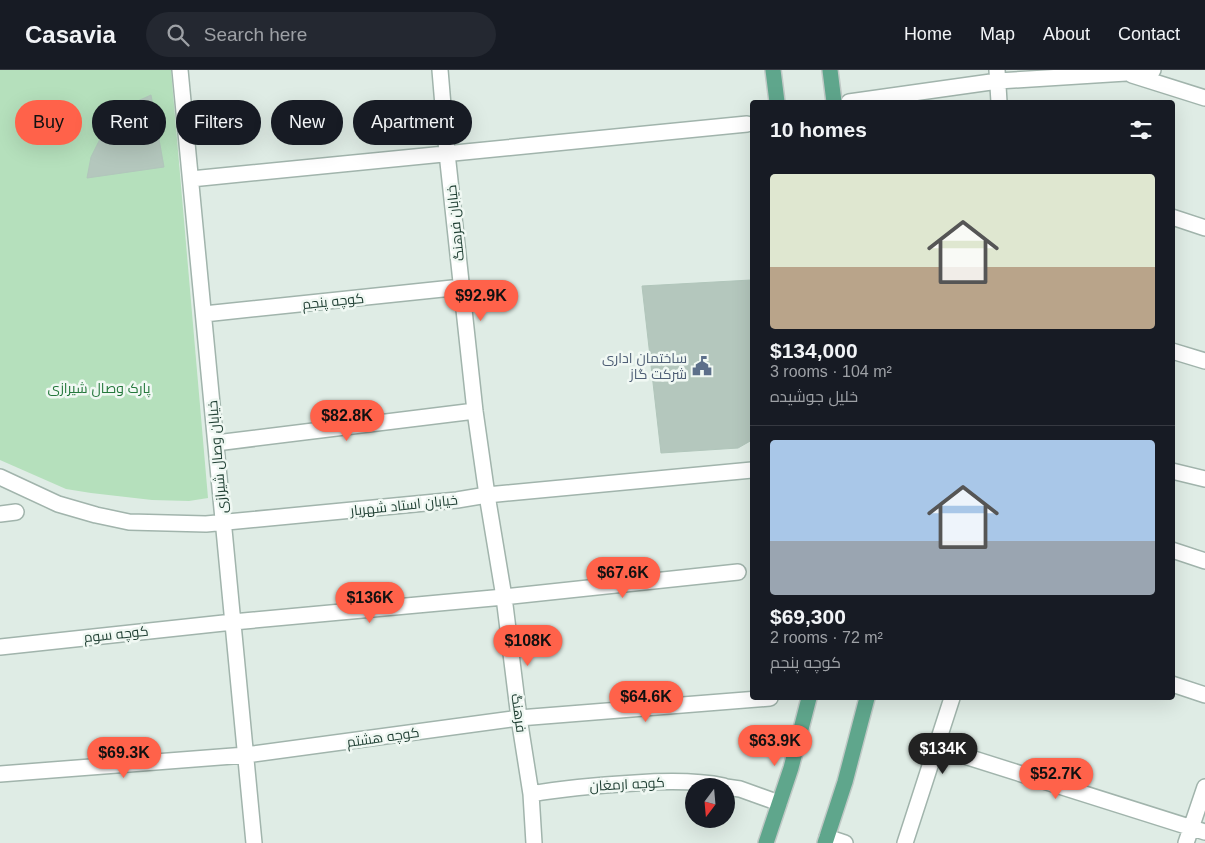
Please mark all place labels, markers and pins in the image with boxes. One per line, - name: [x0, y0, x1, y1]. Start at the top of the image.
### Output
- pin: $92.9K: [440, 280, 522, 322]
- place label: ساختمان اداری شرکت گاز: [602, 350, 687, 382]
- public building icon: ساختمان اداری شرکت گاز: [691, 355, 713, 377]
- pin: $82.8K: [306, 400, 388, 442]
- pin: $67.6K: [582, 556, 664, 599]
- pin: $136K: [335, 582, 405, 624]
- pin: $108K: [493, 624, 563, 667]
- pin: $64.6K: [605, 680, 687, 723]
- pin: $63.9K: [734, 724, 816, 767]
- pin: $134K: [908, 732, 978, 775]
- pin: $69.3K: [83, 736, 165, 779]
- pin: $52.7K: [1015, 758, 1097, 800]

